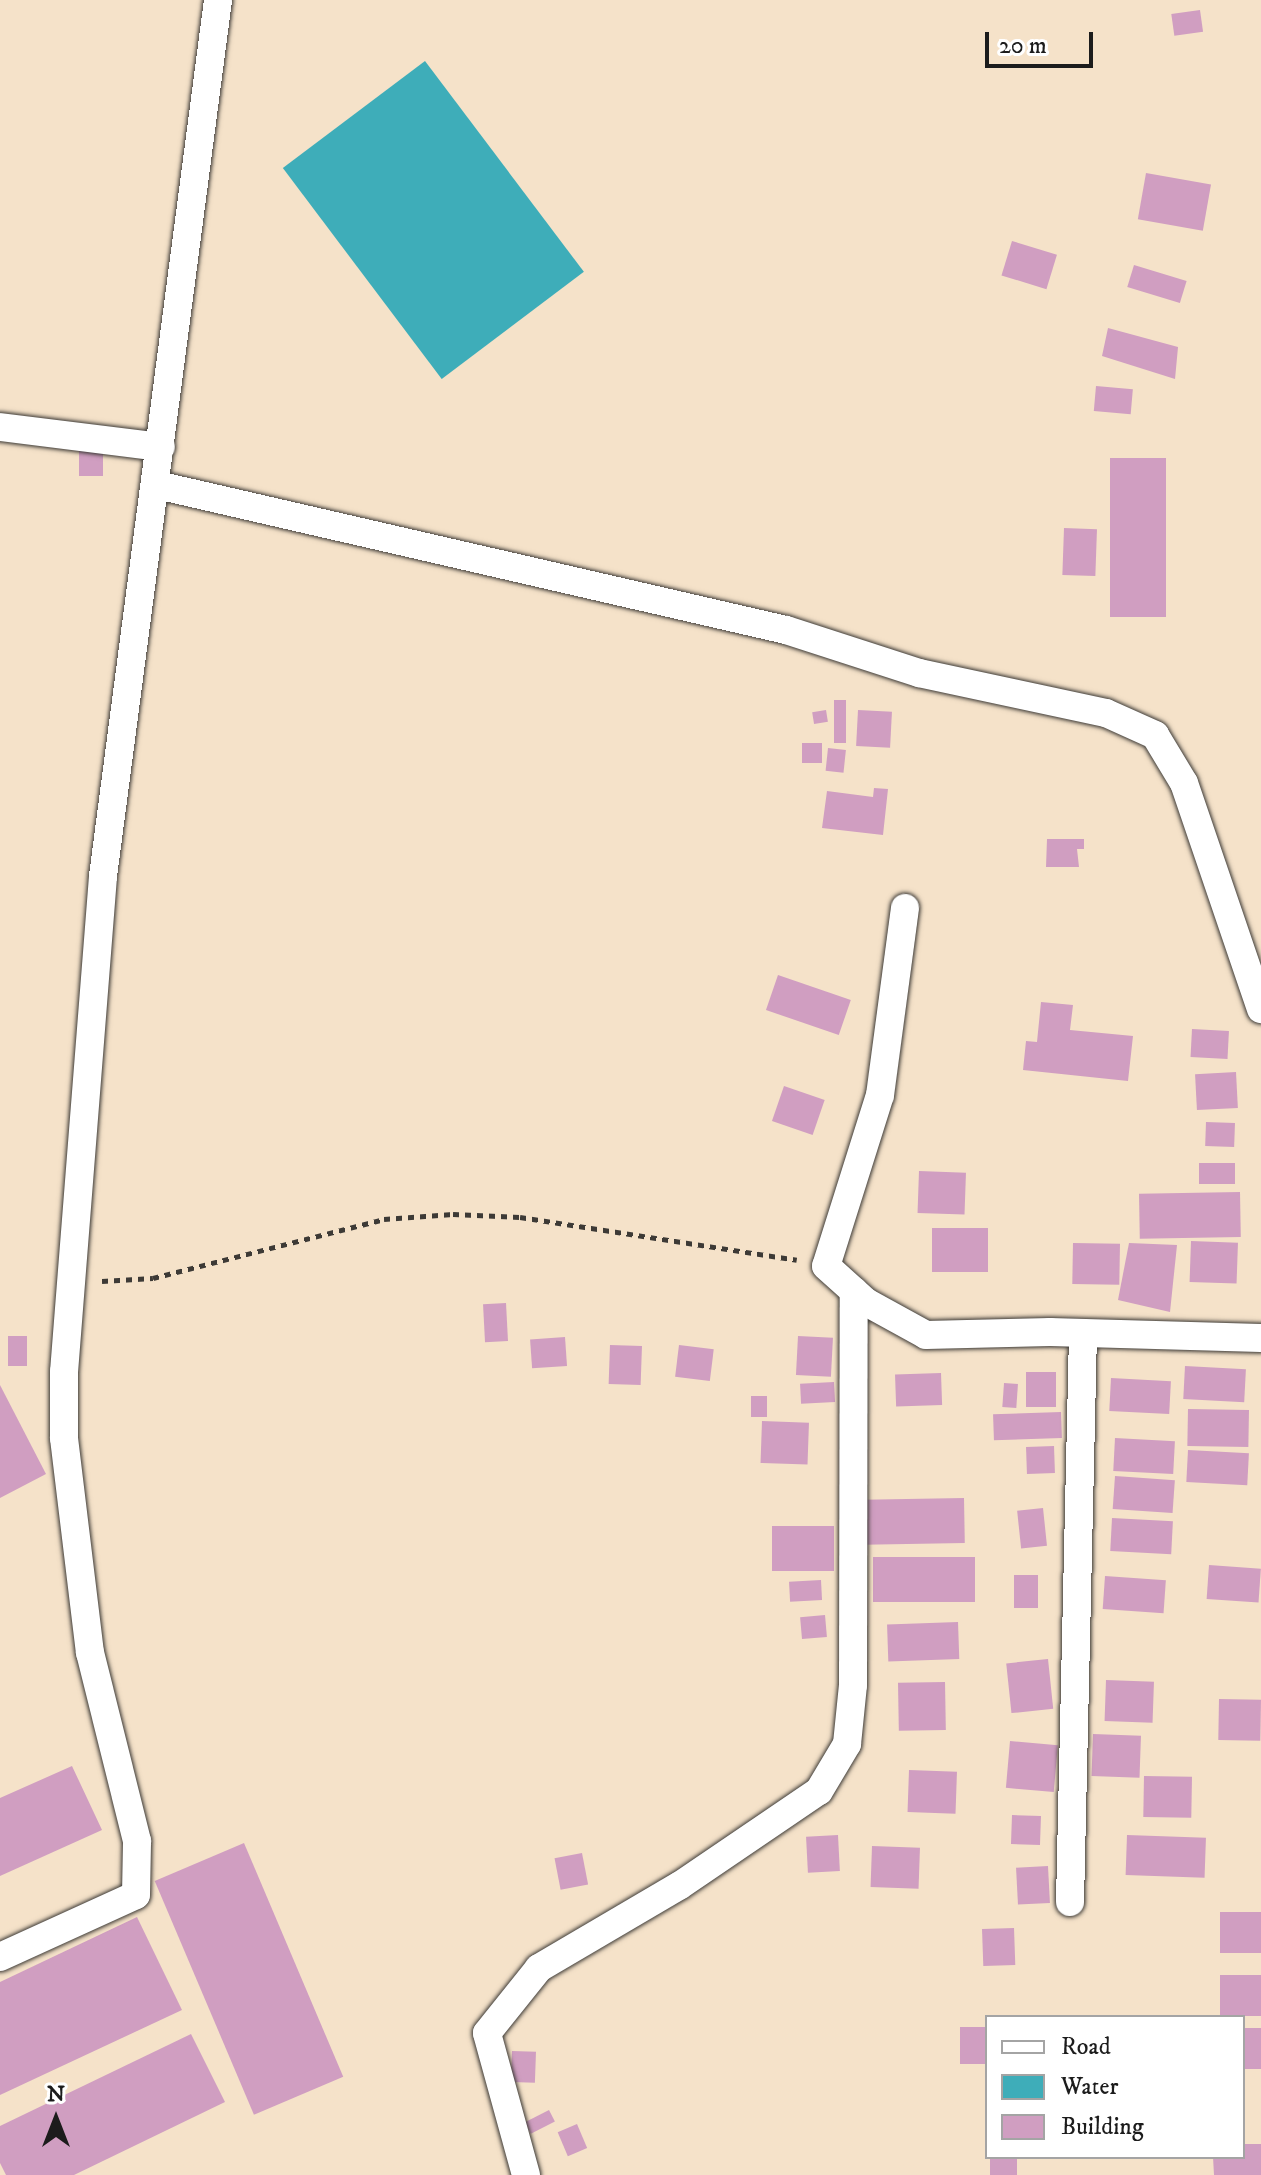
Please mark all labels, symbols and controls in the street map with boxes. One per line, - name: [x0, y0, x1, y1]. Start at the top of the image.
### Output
- scale bar: [989, 16, 1097, 66]
- text: 20 m: [999, 31, 1047, 61]
- legend: [985, 2015, 1245, 2159]
- text: Road: [1061, 2032, 1111, 2062]
- text: Water: [1061, 2072, 1118, 2102]
- north arrow: [16, 2079, 96, 2159]
- text: N: [47, 2081, 65, 2108]
- text: Building: [1061, 2112, 1144, 2142]

